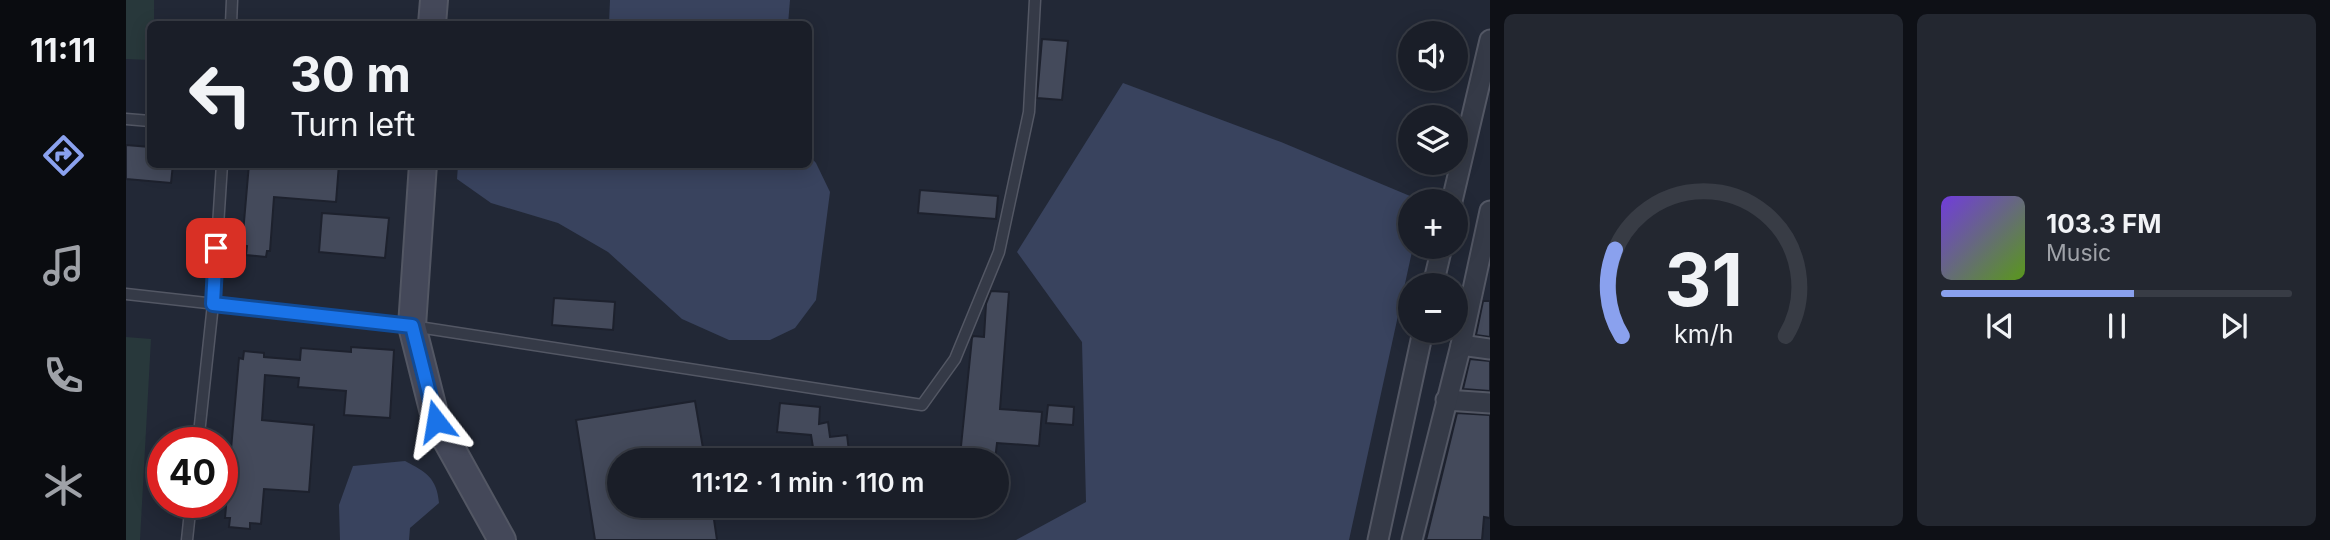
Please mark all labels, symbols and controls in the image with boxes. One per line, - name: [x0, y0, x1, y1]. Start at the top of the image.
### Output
- map controls: [1398, 21, 1468, 343]
- button: sound: [1398, 21, 1468, 91]
- text: 11:11: [30, 31, 96, 70]
- text: 30 m: [290, 45, 411, 104]
- icon: left: [175, 49, 266, 140]
- text: Turn left: [290, 105, 415, 144]
- button: layers: [1398, 105, 1468, 175]
- icon: directions: [39, 131, 88, 180]
- button: +: [1398, 189, 1468, 259]
- text: 103.3 FM: [2046, 208, 2162, 239]
- pin: [186, 218, 246, 278]
- icon: arrive: [197, 229, 235, 267]
- text: 31: [1664, 235, 1743, 324]
- text: Music: [2046, 239, 2111, 267]
- icon: music: [39, 241, 88, 290]
- button: −: [1398, 273, 1468, 343]
- icon: previous: [1981, 307, 2019, 345]
- icon: pause: [2098, 307, 2136, 345]
- icon: next: [2215, 307, 2253, 345]
- text: km/h: [1674, 319, 1733, 349]
- icon: phone: [39, 351, 88, 400]
- position arrow: [399, 384, 473, 458]
- speed limit sign: 40: [147, 427, 238, 518]
- icon: climate: [39, 461, 88, 510]
- text: 11:12 · 1 min · 110 m: [691, 467, 925, 498]

